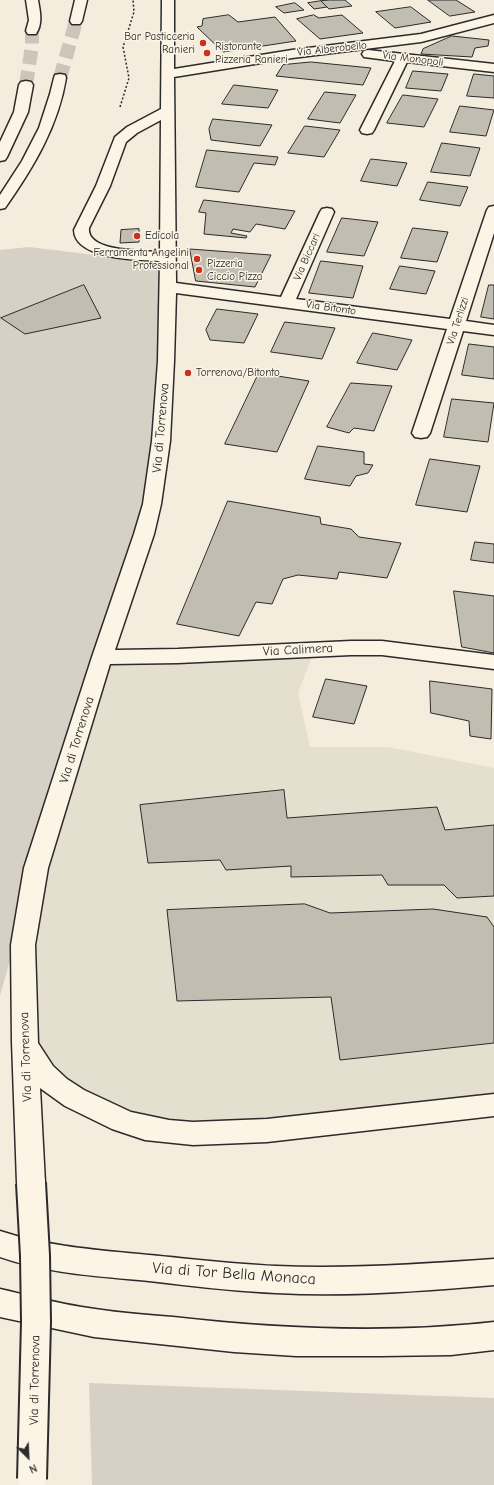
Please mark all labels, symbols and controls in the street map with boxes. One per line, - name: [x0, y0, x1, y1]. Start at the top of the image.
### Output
- place label: Bar Pasticceria Ranieri: [124, 30, 195, 56]
- marker: Bar Pasticceria Ranieri: [198, 38, 208, 48]
- street label: Via Alberobello: [297, 39, 367, 59]
- place label: Ristorante Pizzeria Ranieri: [215, 40, 288, 66]
- marker: Ristorante Pizzeria Ranieri: [202, 48, 212, 58]
- street label: Via Monopoli: [382, 49, 444, 69]
- place label: Edicola: [145, 229, 179, 243]
- marker: Edicola: [132, 231, 142, 241]
- street label: Via Biccari: [291, 231, 323, 283]
- place label: Ferramenta Angelini Professional: [93, 246, 189, 272]
- marker: Ferramenta Angelini Professional: [192, 254, 202, 264]
- place label: Pizzeria Ciccio Pizza: [207, 257, 262, 283]
- marker: Pizzeria Ciccio Pizza: [194, 265, 204, 275]
- street label: Via Terlizzi: [444, 295, 472, 347]
- street label: Via Bitonto: [305, 298, 357, 318]
- place label: Torrenova/Bitonto: [196, 366, 280, 380]
- marker: Torrenova/Bitonto: [183, 368, 193, 378]
- street label: Via di Torrenova: [149, 382, 173, 474]
- street label: Via Calimera: [262, 640, 334, 660]
- street label: Via di Torrenova: [56, 695, 98, 785]
- street label: Via di Torrenova: [17, 1012, 35, 1102]
- street label: Via di Tor Bella Monaca: [152, 1259, 316, 1289]
- street label: Via di Torrenova: [26, 1335, 44, 1425]
- north arrow: [8, 1437, 48, 1477]
- text: N: [27, 1461, 39, 1476]

